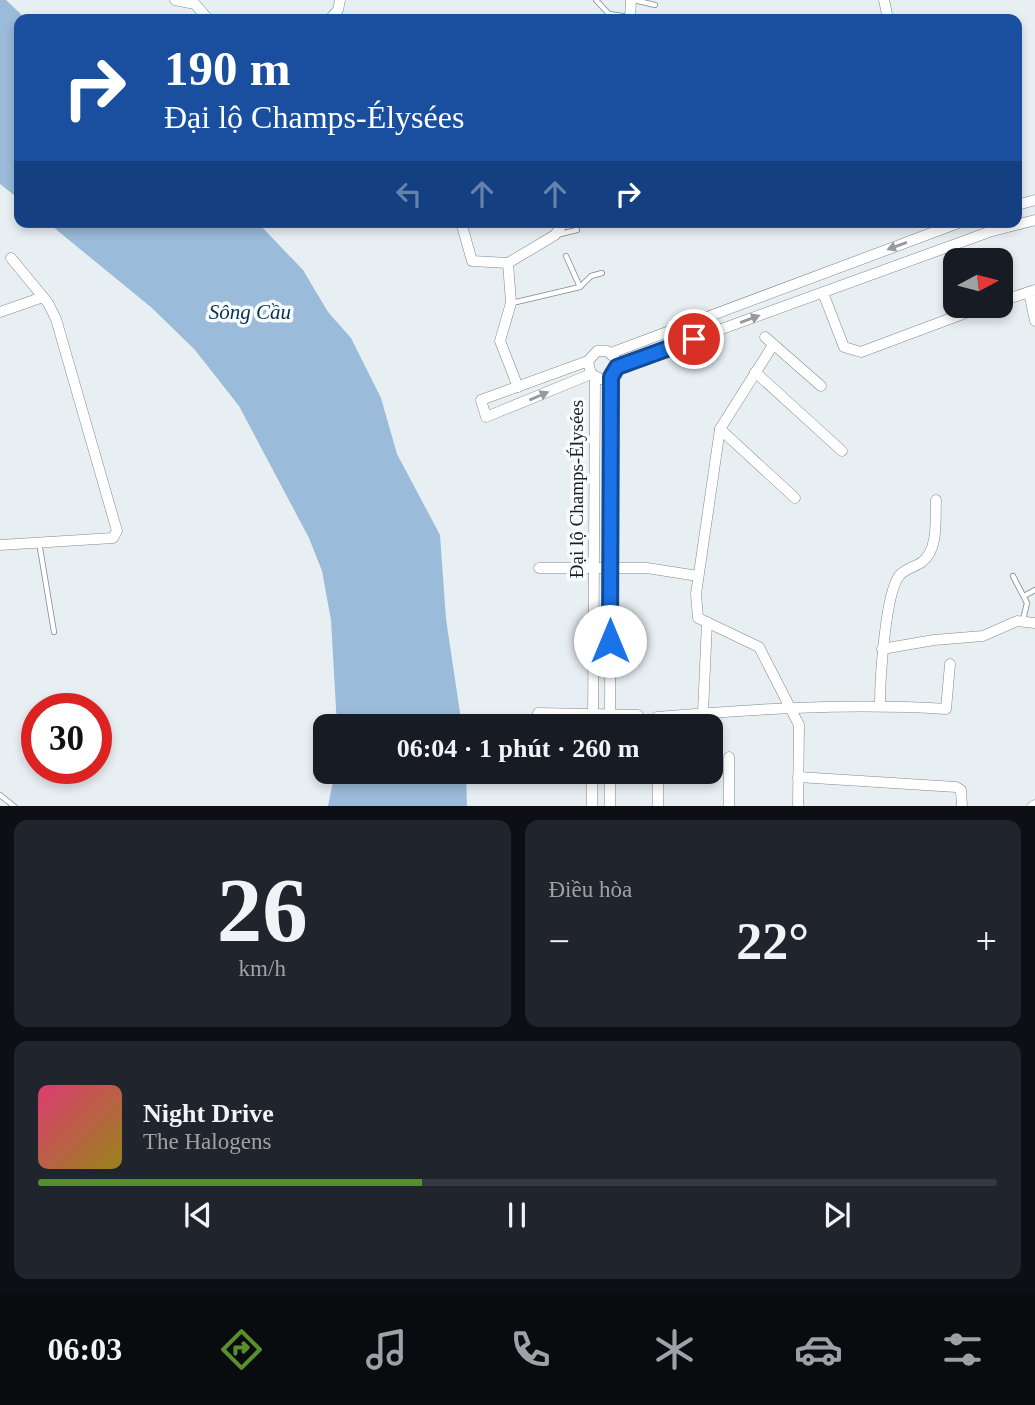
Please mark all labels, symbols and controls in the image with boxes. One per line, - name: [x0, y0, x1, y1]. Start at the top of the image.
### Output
- text: 190 m: [164, 41, 291, 96]
- icon: right: [49, 42, 140, 133]
- text: Đại lộ Champs-Élysées: [164, 99, 464, 135]
- icon: left: [390, 175, 428, 213]
- icon: ahead: [463, 175, 501, 213]
- icon: ahead: [536, 175, 574, 213]
- icon: right: [609, 175, 647, 213]
- one-way arrow: [886, 240, 907, 251]
- north arrow: [943, 248, 1013, 318]
- map controls: [943, 248, 1013, 318]
- water label: Sông Cầu: [209, 300, 291, 324]
- pin: [664, 309, 724, 369]
- one-way arrow: [739, 313, 760, 324]
- icon: arrive: [675, 320, 713, 358]
- one-way arrow: [528, 390, 549, 401]
- street label: Đại lộ Champs-Élysées: [566, 400, 587, 578]
- position arrow: [573, 604, 647, 678]
- speed limit sign: 30: [21, 693, 112, 784]
- text: 06:04 · 1 phút · 260 m: [397, 734, 639, 763]
- text: 26: [217, 860, 308, 961]
- text: Điều hòa: [549, 877, 632, 902]
- text: 22°: [736, 913, 809, 970]
- text: −: [549, 920, 570, 962]
- text: +: [976, 920, 997, 962]
- text: km/h: [239, 956, 286, 981]
- text: Night Drive: [143, 1099, 274, 1128]
- text: The Halogens: [143, 1129, 271, 1154]
- icon: previous: [179, 1196, 217, 1234]
- icon: pause: [498, 1196, 536, 1234]
- icon: next: [818, 1196, 856, 1234]
- icon: directions: [217, 1325, 266, 1374]
- icon: music: [362, 1325, 411, 1374]
- icon: phone: [506, 1325, 555, 1374]
- icon: climate: [650, 1325, 699, 1374]
- icon: car: [794, 1325, 843, 1374]
- icon: filters: [938, 1325, 987, 1374]
- text: 06:03: [48, 1331, 122, 1367]

